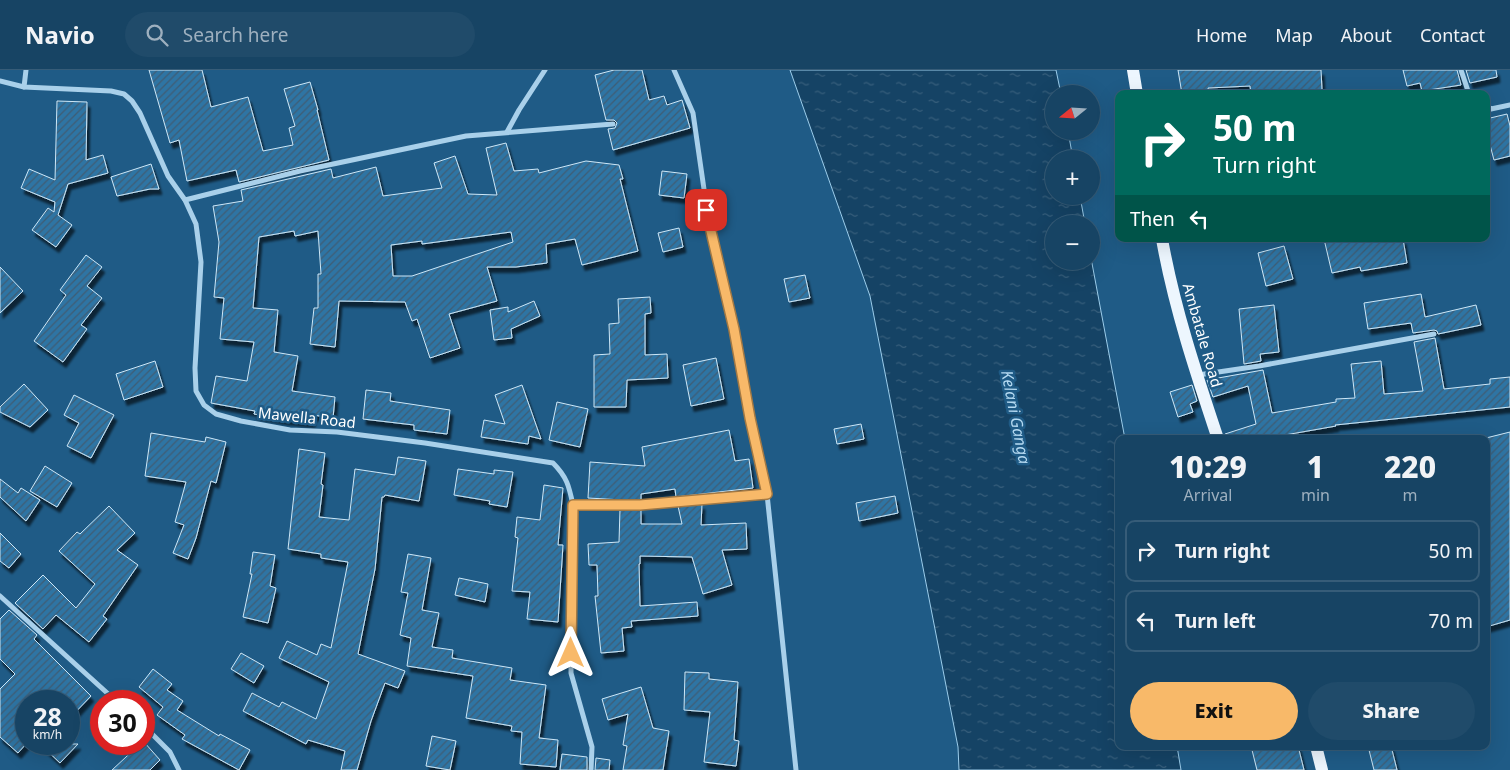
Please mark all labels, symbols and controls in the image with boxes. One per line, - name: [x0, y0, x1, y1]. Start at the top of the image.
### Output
- search box: [125, 12, 475, 57]
- text: Navio: [25, 18, 95, 51]
- icon: search: [143, 21, 171, 49]
- text: Search here: [183, 22, 289, 48]
- text: Home: [1196, 23, 1247, 47]
- text: Map: [1275, 23, 1313, 47]
- text: About: [1341, 23, 1392, 47]
- text: Contact: [1420, 23, 1485, 47]
- north arrow: [1045, 85, 1100, 140]
- map controls: [1045, 85, 1100, 270]
- text: 50 m: [1213, 104, 1296, 151]
- icon: right: [1130, 110, 1195, 175]
- text: Turn right: [1213, 149, 1316, 179]
- button: +: [1045, 150, 1100, 205]
- pin: [685, 189, 727, 231]
- icon: arrive: [692, 196, 720, 224]
- icon: left: [1185, 205, 1213, 233]
- text: Then: [1130, 206, 1175, 232]
- button: −: [1045, 215, 1100, 270]
- street label: Ambatale Road: [1179, 281, 1227, 389]
- water label: Kelani Ganga: [996, 368, 1036, 466]
- street label: Mawella Road: [257, 402, 357, 432]
- text: 10:29: [1169, 446, 1247, 487]
- text: 1: [1307, 446, 1324, 487]
- text: 220: [1384, 446, 1436, 487]
- text: Arrival: [1184, 484, 1232, 506]
- text: min: [1301, 484, 1330, 506]
- text: m: [1402, 484, 1417, 506]
- icon: right: [1132, 537, 1160, 565]
- text: Turn right: [1175, 538, 1270, 564]
- text: 50 m: [1429, 538, 1473, 564]
- icon: left: [1132, 607, 1160, 635]
- text: Turn left: [1175, 608, 1256, 634]
- text: 70 m: [1429, 608, 1473, 634]
- position arrow: [544, 626, 596, 678]
- button: Exit: [1130, 682, 1298, 740]
- button: Share: [1308, 682, 1475, 740]
- speed limit sign: 30: [90, 690, 155, 755]
- text: 28: [33, 699, 62, 733]
- text: km/h: [33, 726, 62, 743]

